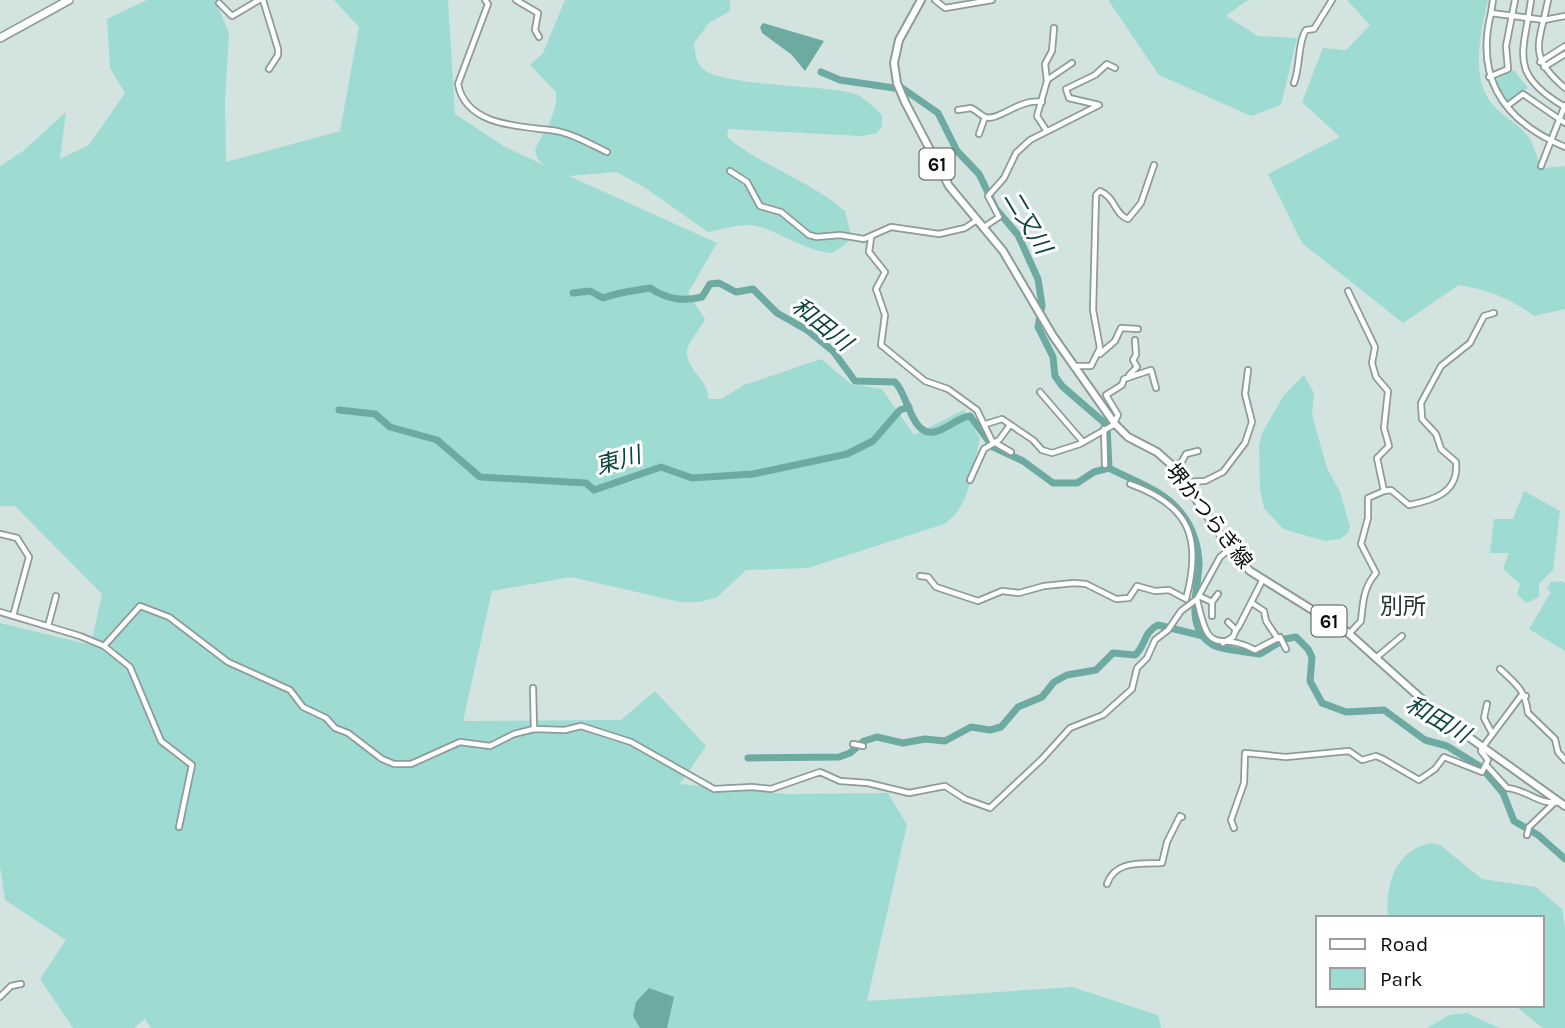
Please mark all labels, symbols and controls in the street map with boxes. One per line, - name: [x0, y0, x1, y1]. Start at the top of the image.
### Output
- road number: 61: [920, 148, 954, 180]
- water label: 二又川: [998, 186, 1058, 261]
- water label: 和田川: [786, 292, 859, 358]
- water label: 東川: [592, 440, 647, 480]
- street label: 堺かつらぎ線: [1161, 459, 1257, 573]
- district label: 別所: [1380, 593, 1426, 620]
- road number: 61: [1312, 606, 1346, 636]
- water label: 和田川: [1401, 690, 1477, 750]
- legend: [1316, 916, 1544, 1007]
- text: Road: [1380, 932, 1428, 956]
- text: Park: [1380, 967, 1423, 991]

